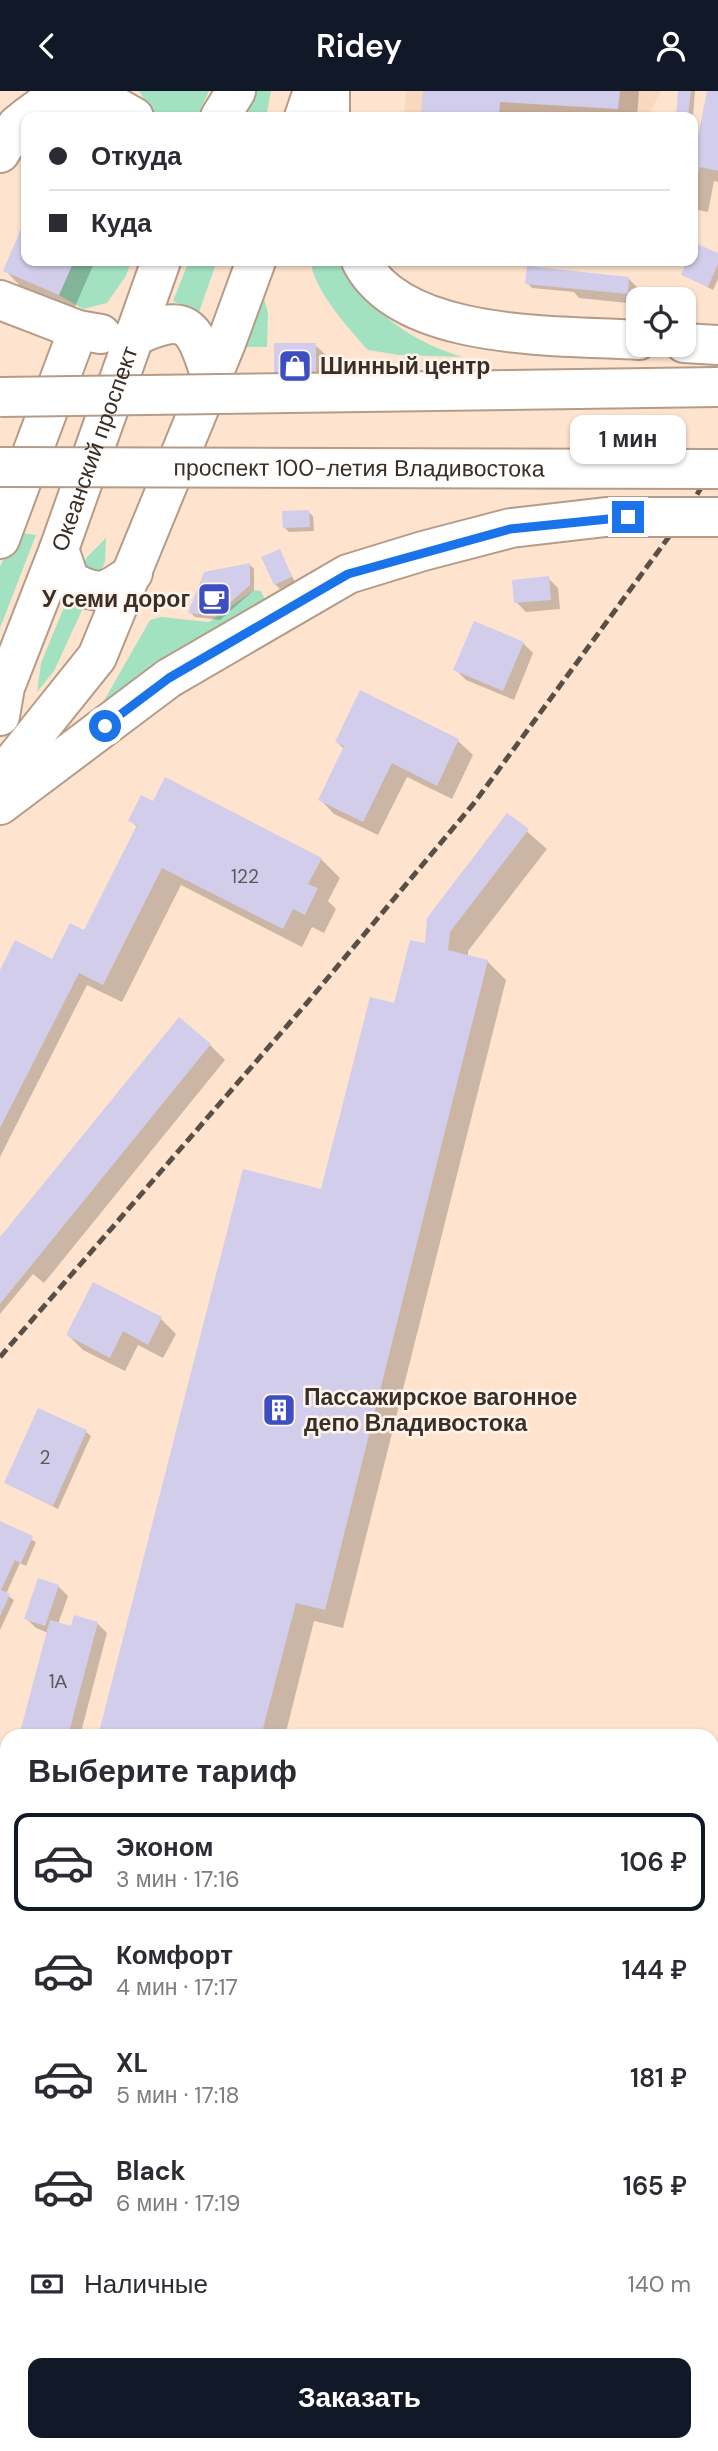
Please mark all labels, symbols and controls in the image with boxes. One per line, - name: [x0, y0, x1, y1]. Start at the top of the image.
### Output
- text: Ridey: [316, 25, 402, 67]
- icon: back: [28, 27, 66, 65]
- icon: person: [652, 27, 690, 65]
- text: Откуда: [91, 139, 182, 173]
- text: Куда: [91, 206, 152, 240]
- map controls: [626, 287, 696, 357]
- button: locate: [626, 287, 696, 357]
- street label: Океанский проспект: [44, 342, 145, 555]
- shop icon: Шинный центр: [276, 347, 314, 385]
- place label: Шинный центр: [320, 351, 490, 381]
- callout: 1 мин: [570, 415, 686, 465]
- text: 1 мин: [599, 424, 657, 454]
- street label: проспект 100-летия Владивостока: [173, 452, 545, 484]
- route end: [612, 501, 644, 533]
- cafe icon: У семи дорог: [195, 580, 233, 618]
- place label: У семи дорог: [42, 584, 190, 614]
- route start: [89, 710, 121, 742]
- house number: 122: [231, 864, 259, 889]
- place label: Пассажирское вагонное депо Владивостока: [304, 1382, 577, 1438]
- building icon: Пассажирское вагонное депо Владивостока: [260, 1391, 298, 1429]
- house number: 2: [40, 1445, 51, 1470]
- house number: 1А: [49, 1669, 68, 1694]
- text: Выберите тариф: [28, 1750, 297, 1792]
- text: Эконом: [116, 1830, 214, 1864]
- icon: car: [32, 1831, 95, 1894]
- text: 106 ₽: [620, 1845, 687, 1879]
- text: 3 мин · 17:16: [116, 1864, 240, 1894]
- text: Комфорт: [116, 1938, 233, 1972]
- icon: car: [32, 1939, 95, 2002]
- text: 144 ₽: [622, 1953, 687, 1987]
- text: 4 мин · 17:17: [116, 1972, 238, 2002]
- text: XL: [116, 2046, 148, 2080]
- icon: car: [32, 2047, 95, 2110]
- text: 181 ₽: [630, 2061, 687, 2095]
- text: 5 мин · 17:18: [116, 2080, 240, 2110]
- text: Black: [116, 2154, 186, 2188]
- icon: car: [32, 2155, 95, 2218]
- text: 165 ₽: [623, 2169, 687, 2203]
- text: 6 мин · 17:19: [116, 2188, 240, 2218]
- icon: cash: [28, 2265, 66, 2303]
- text: Наличные: [84, 2267, 208, 2301]
- text: 140 m: [628, 2269, 691, 2299]
- button: Заказать: [28, 2358, 691, 2438]

